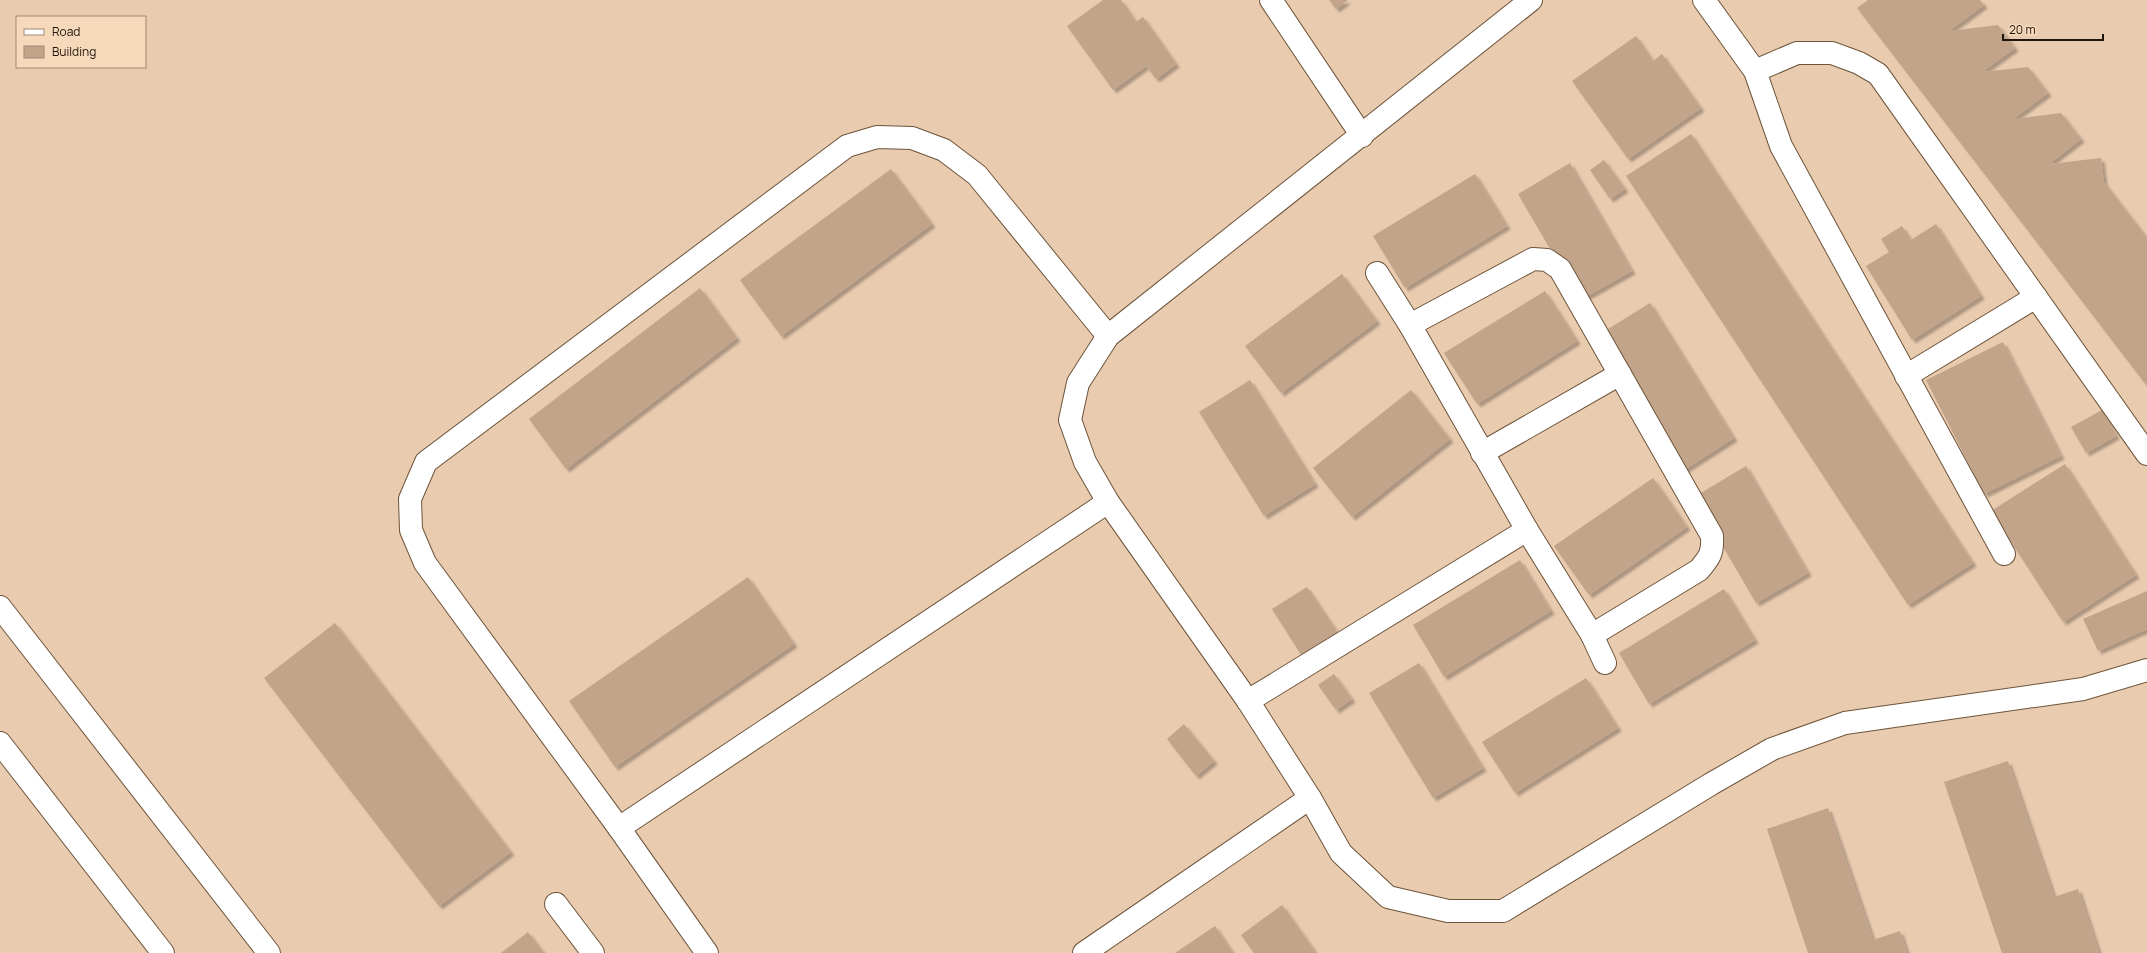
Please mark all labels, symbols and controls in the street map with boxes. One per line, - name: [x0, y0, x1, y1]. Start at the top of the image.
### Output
- legend: [16, 16, 146, 68]
- scale bar: [2003, 16, 2103, 42]
- text: 20 m: [2009, 21, 2036, 38]
- text: Road: [52, 23, 80, 40]
- text: Building: [52, 43, 96, 60]

